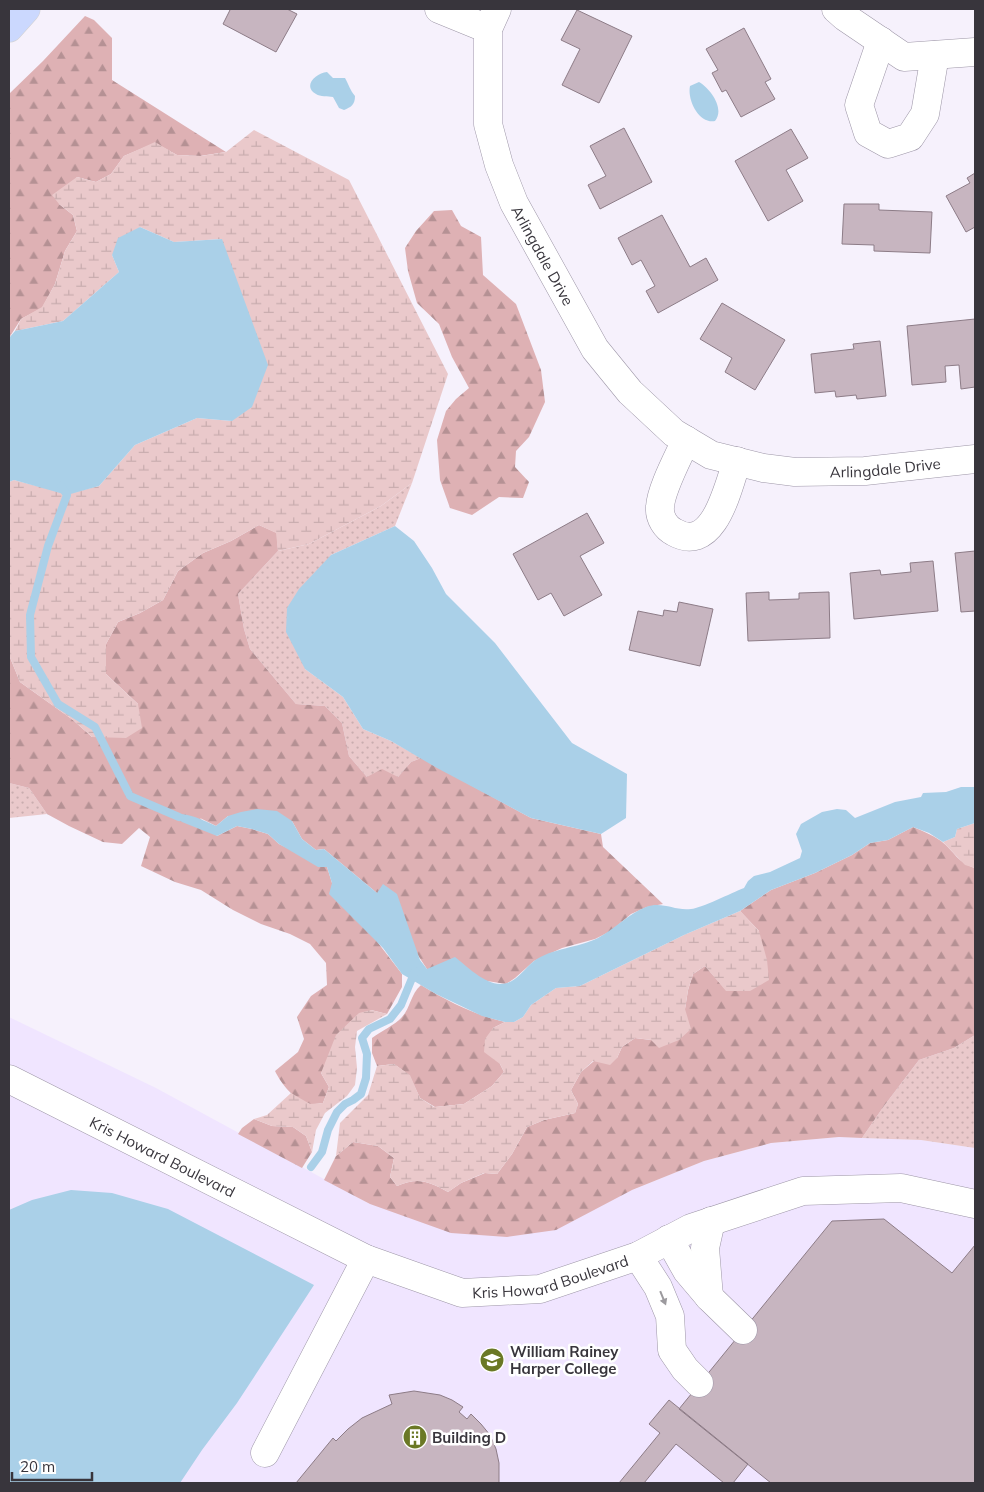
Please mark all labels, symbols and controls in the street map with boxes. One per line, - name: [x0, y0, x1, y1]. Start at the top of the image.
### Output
- street label: Arlingdale Drive: [508, 202, 578, 309]
- street label: Arlingdale Drive: [829, 453, 942, 481]
- street label: Kris Howard Boulevard: [87, 1112, 238, 1201]
- street label: Kris Howard Boulevard: [472, 1250, 631, 1302]
- one-way arrow: [659, 1291, 667, 1305]
- place label: William Rainey Harper College: [510, 1342, 619, 1378]
- school or university icon: William Rainey Harper College: [479, 1347, 505, 1373]
- building icon: Building D: [402, 1424, 428, 1450]
- place label: Building D: [432, 1428, 506, 1447]
- scale bar: [12, 1450, 92, 1482]
- text: 20 m: [20, 1457, 55, 1476]

